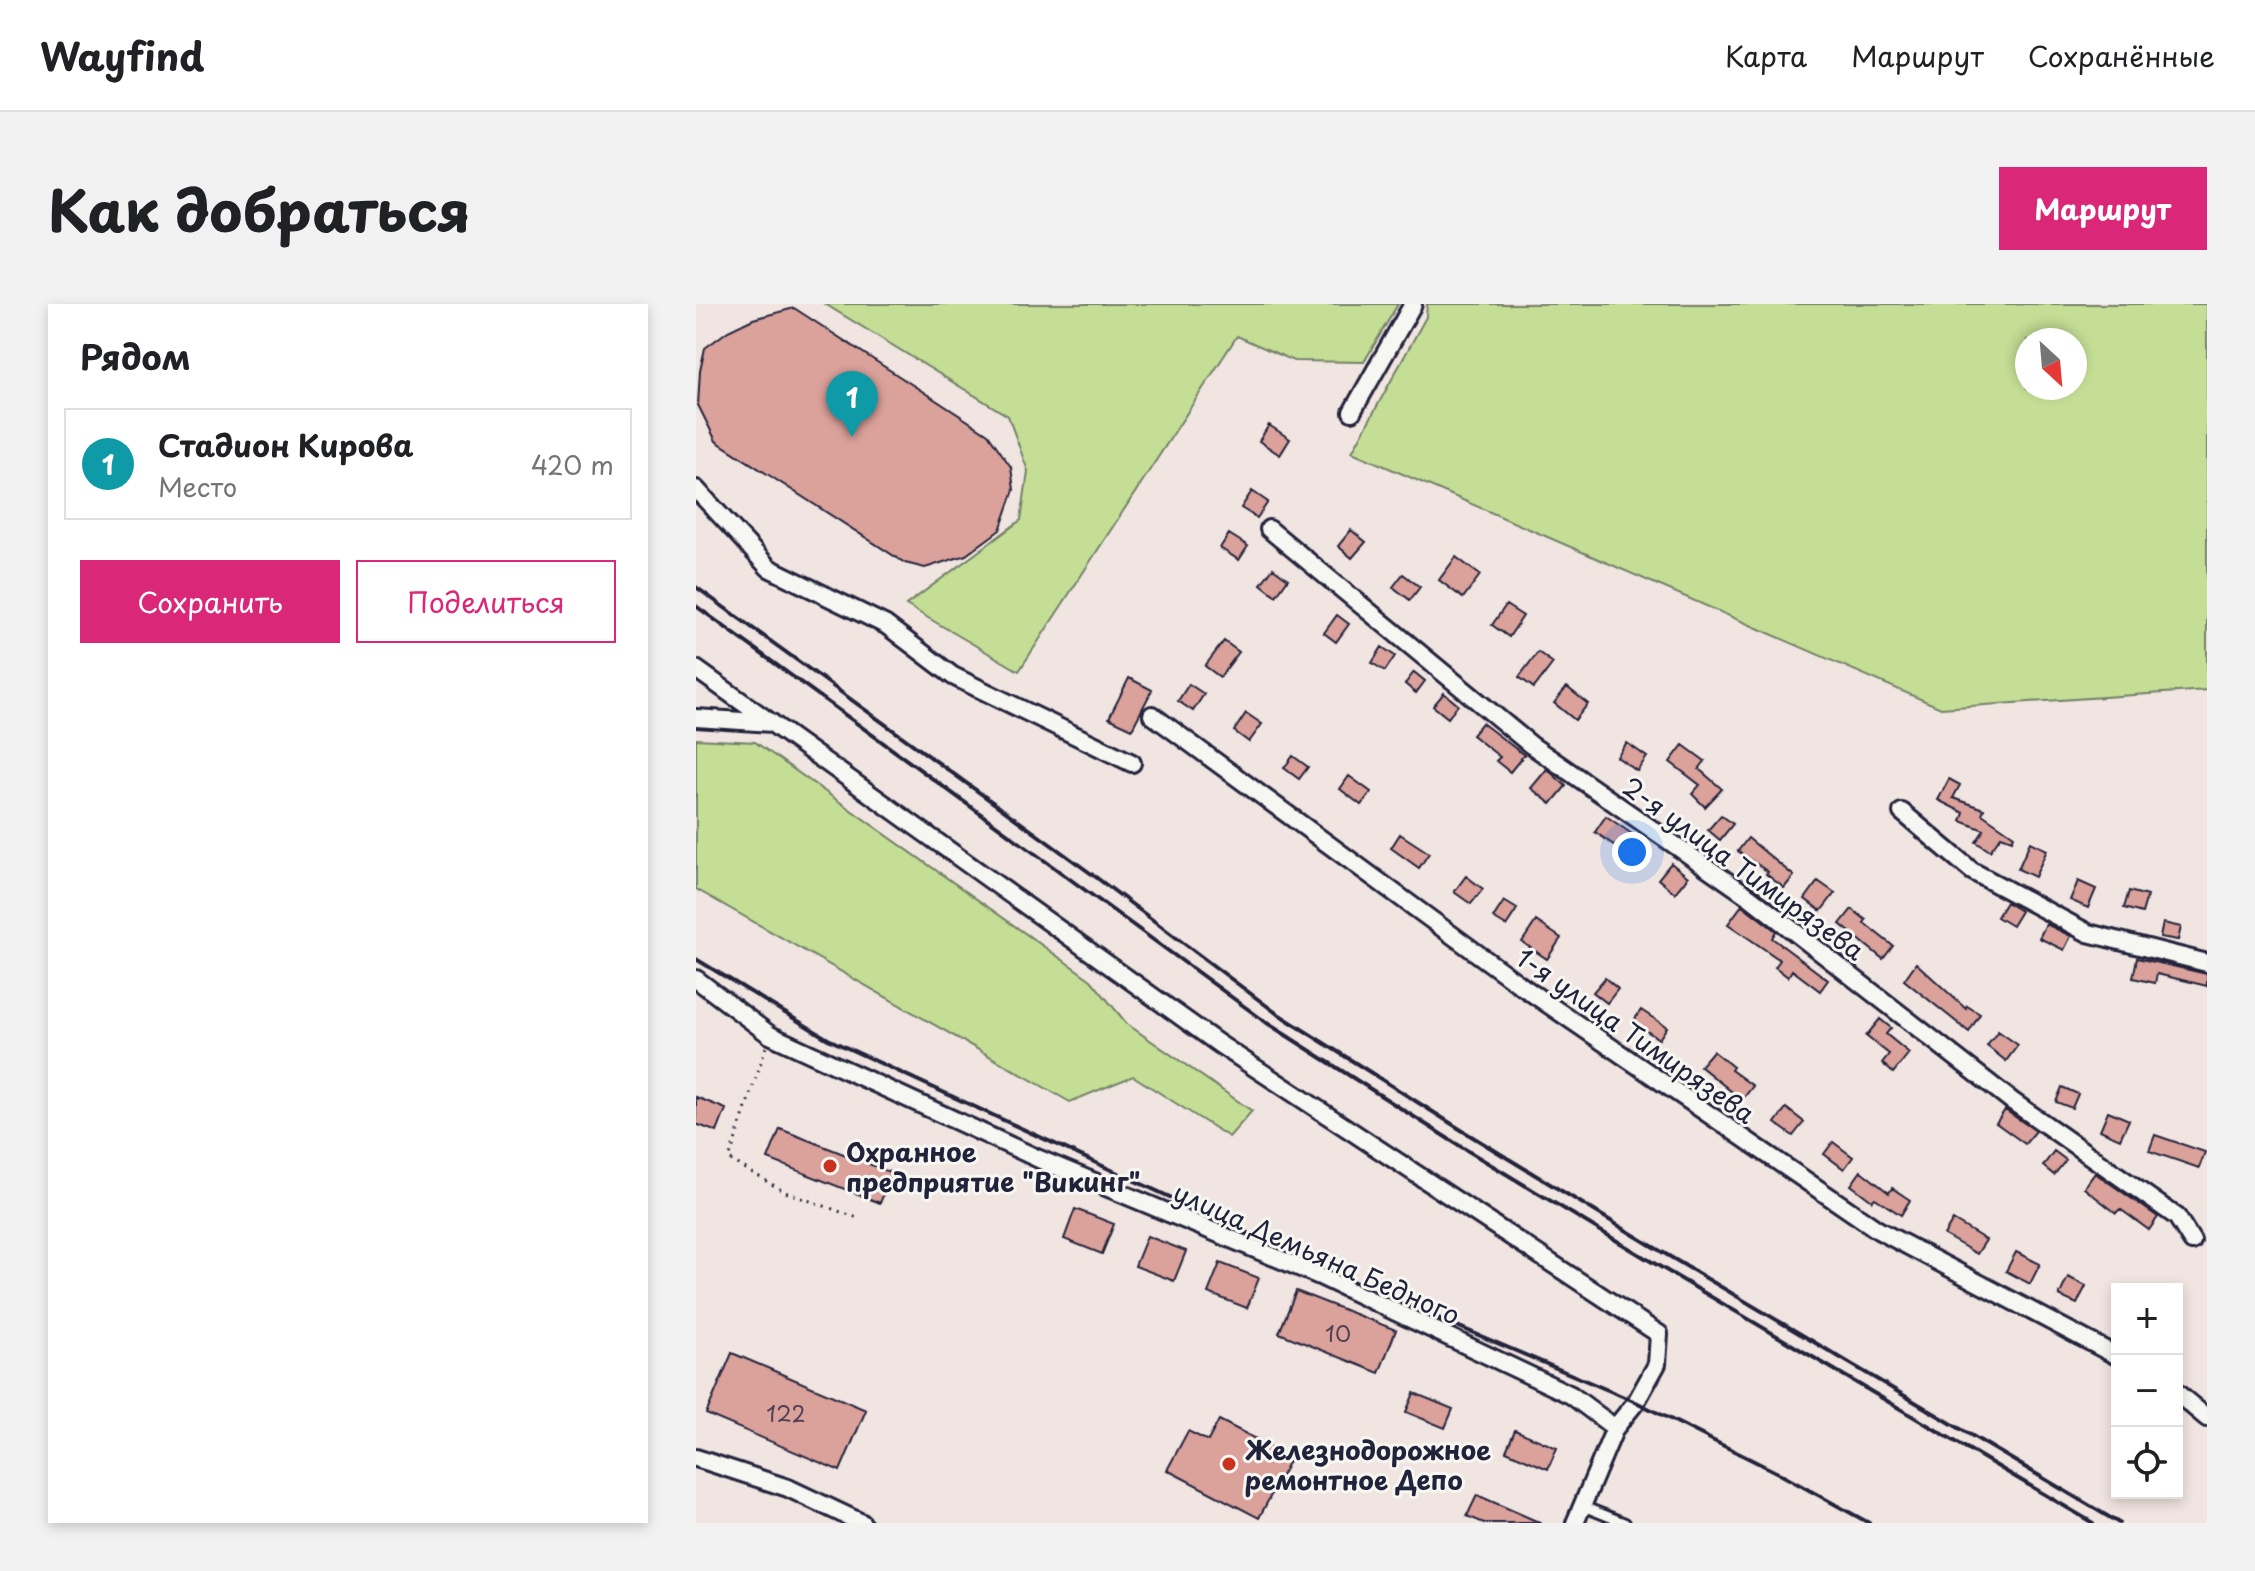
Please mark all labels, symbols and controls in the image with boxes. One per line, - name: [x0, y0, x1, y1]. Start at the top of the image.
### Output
- text: Wayfind: [40, 27, 204, 84]
- text: Карта: [1725, 34, 1807, 77]
- text: Маршрут: [1851, 34, 1984, 77]
- text: Сохранённые: [2028, 34, 2215, 77]
- text: Как добраться: [48, 166, 471, 251]
- button: Маршрут: [1999, 167, 2207, 250]
- north arrow: [2015, 328, 2087, 400]
- text: Рядом: [80, 330, 191, 382]
- pin: 1: [826, 371, 878, 437]
- text: Стадион Кирова: [158, 422, 414, 467]
- text: 1: [102, 445, 114, 484]
- text: 420 m: [531, 445, 614, 484]
- text: Место: [158, 467, 237, 506]
- button: Сохранить: [80, 560, 340, 643]
- button: Поделиться: [356, 560, 616, 643]
- street label: 2-я улица Тимирязева: [1615, 767, 1874, 970]
- your location: [1612, 832, 1652, 872]
- street label: 1-я улица Тимирязева: [1508, 938, 1764, 1133]
- place label: Охранное предприятие "Викинг": [846, 1132, 1140, 1201]
- marker: Охранное предприятие "Викинг": [821, 1157, 839, 1175]
- street label: улица Демьяна Бедного: [1167, 1172, 1467, 1334]
- map controls: [2111, 1283, 2183, 1499]
- button: +: [2111, 1283, 2183, 1355]
- house number: 10: [1325, 1316, 1351, 1349]
- button: −: [2111, 1355, 2183, 1427]
- house number: 122: [766, 1396, 806, 1429]
- button: locate: [2111, 1427, 2183, 1499]
- place label: Железнодорожное ремонтное Депо: [1245, 1430, 1491, 1499]
- marker: Железнодорожное ремонтное Депо: [1220, 1455, 1238, 1473]

